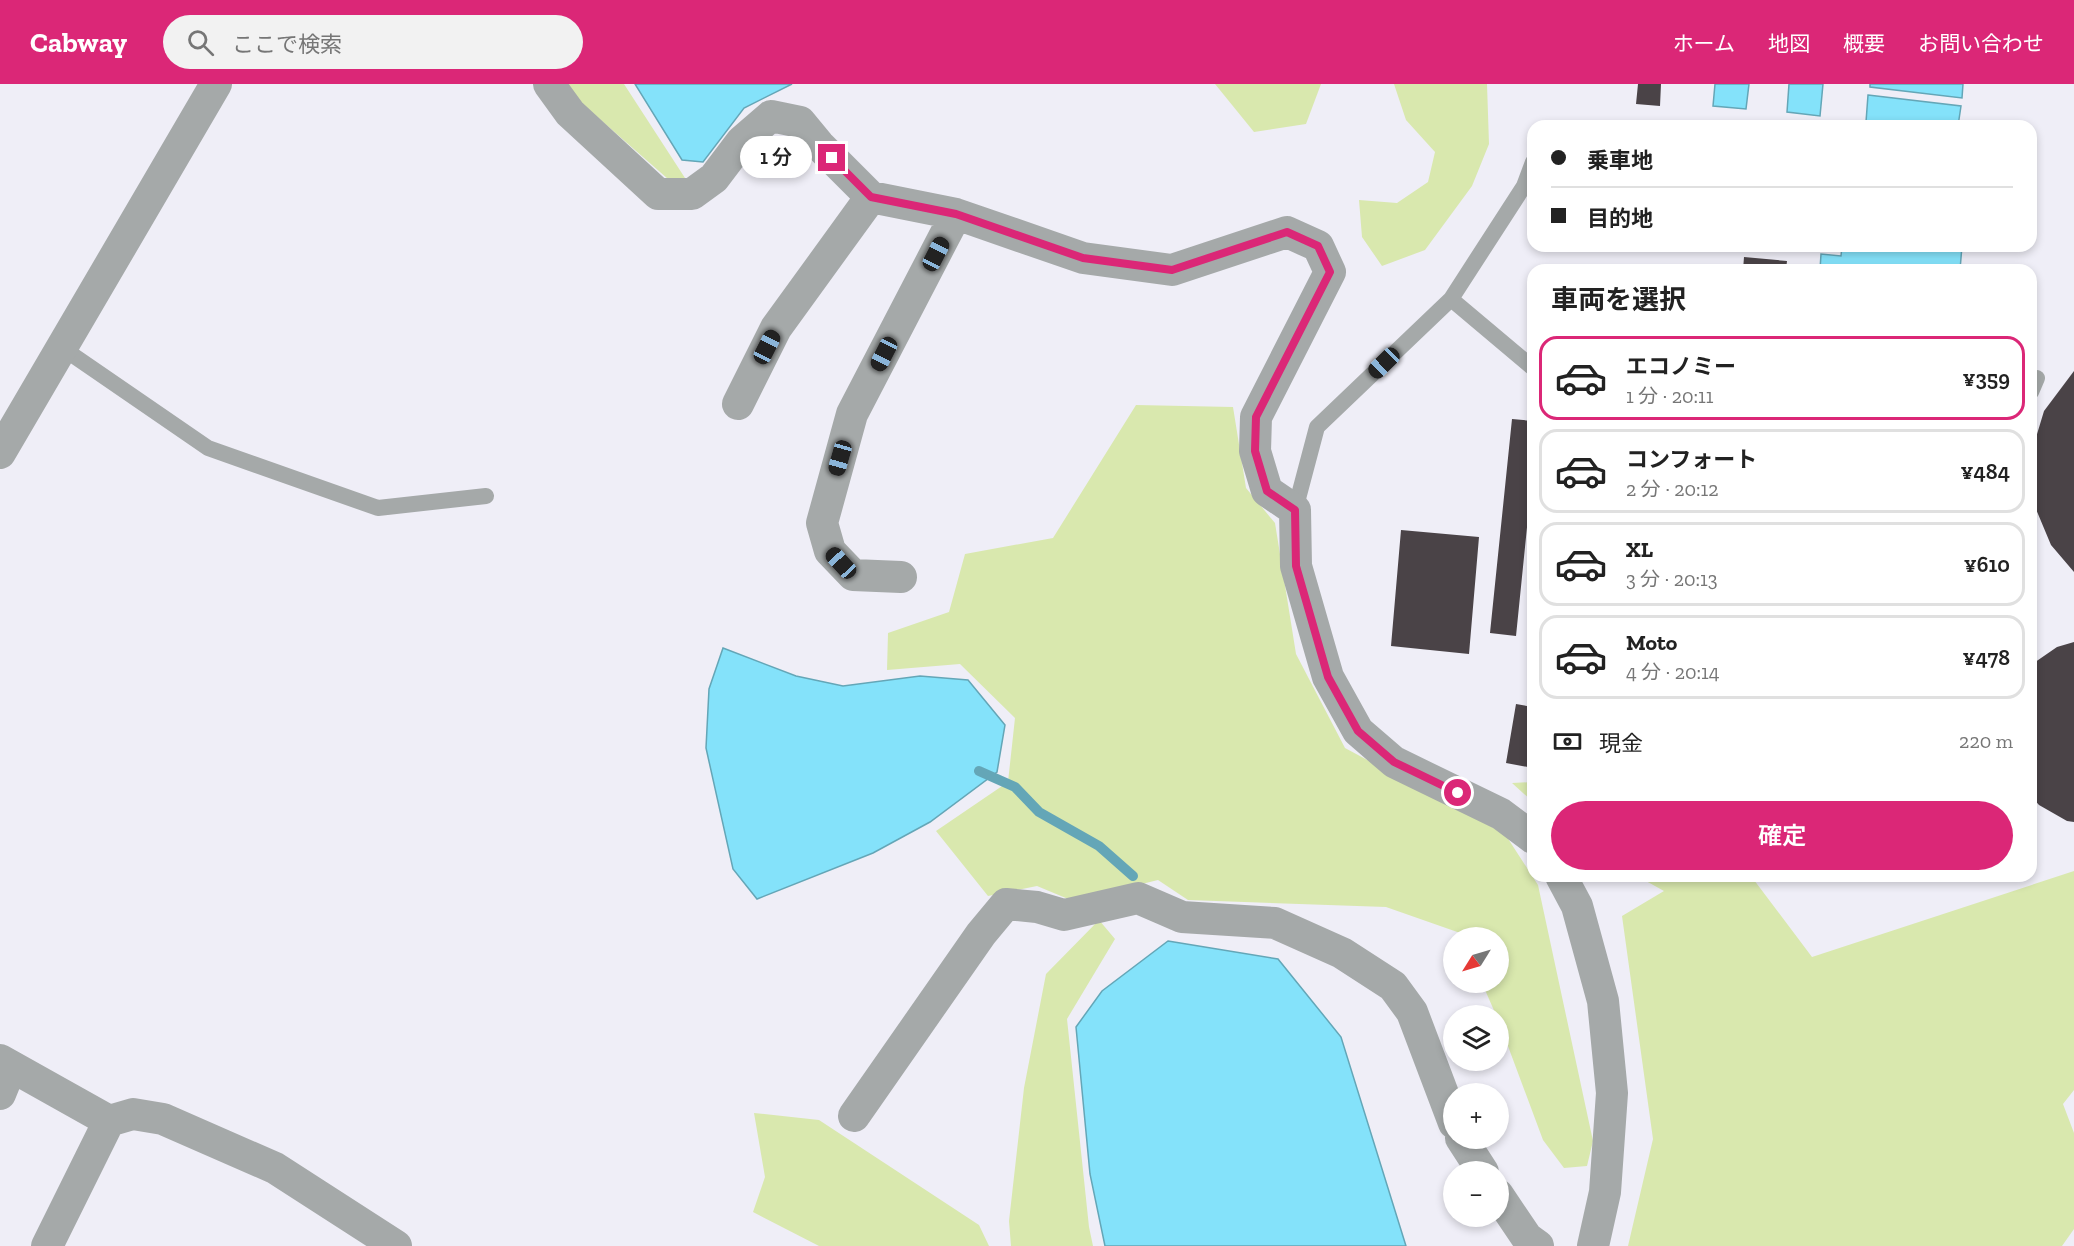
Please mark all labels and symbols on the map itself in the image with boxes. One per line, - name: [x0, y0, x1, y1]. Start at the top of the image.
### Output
- callout: 1 分: [739, 137, 811, 179]
- route end: [818, 144, 845, 171]
- car: [920, 234, 952, 274]
- car: [751, 327, 783, 367]
- car: [868, 334, 900, 374]
- car: [1365, 344, 1403, 382]
- car: [826, 438, 854, 478]
- car: [822, 544, 860, 582]
- route start: [1444, 779, 1471, 806]
- north arrow: [1443, 927, 1509, 993]

